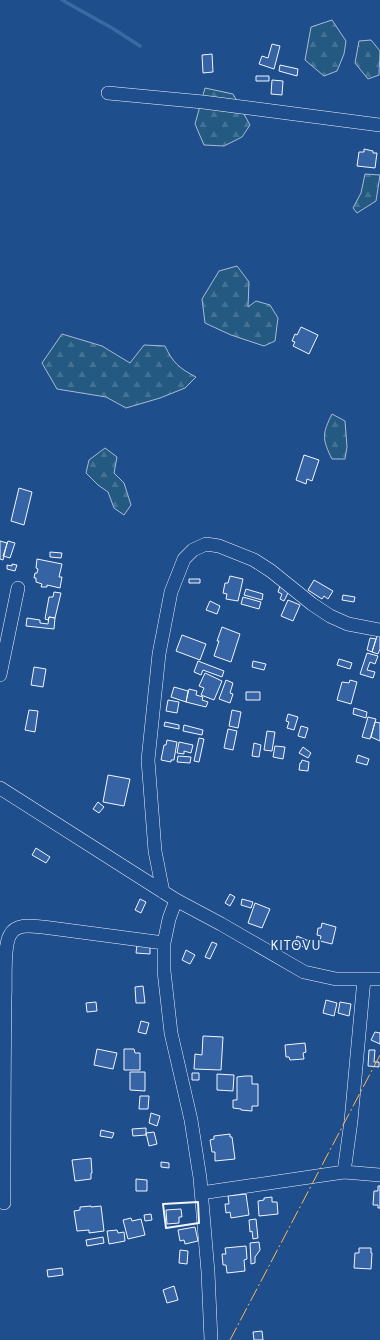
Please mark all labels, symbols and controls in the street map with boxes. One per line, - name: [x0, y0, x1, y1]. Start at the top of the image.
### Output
- district label: KITOVU: [271, 937, 321, 954]

